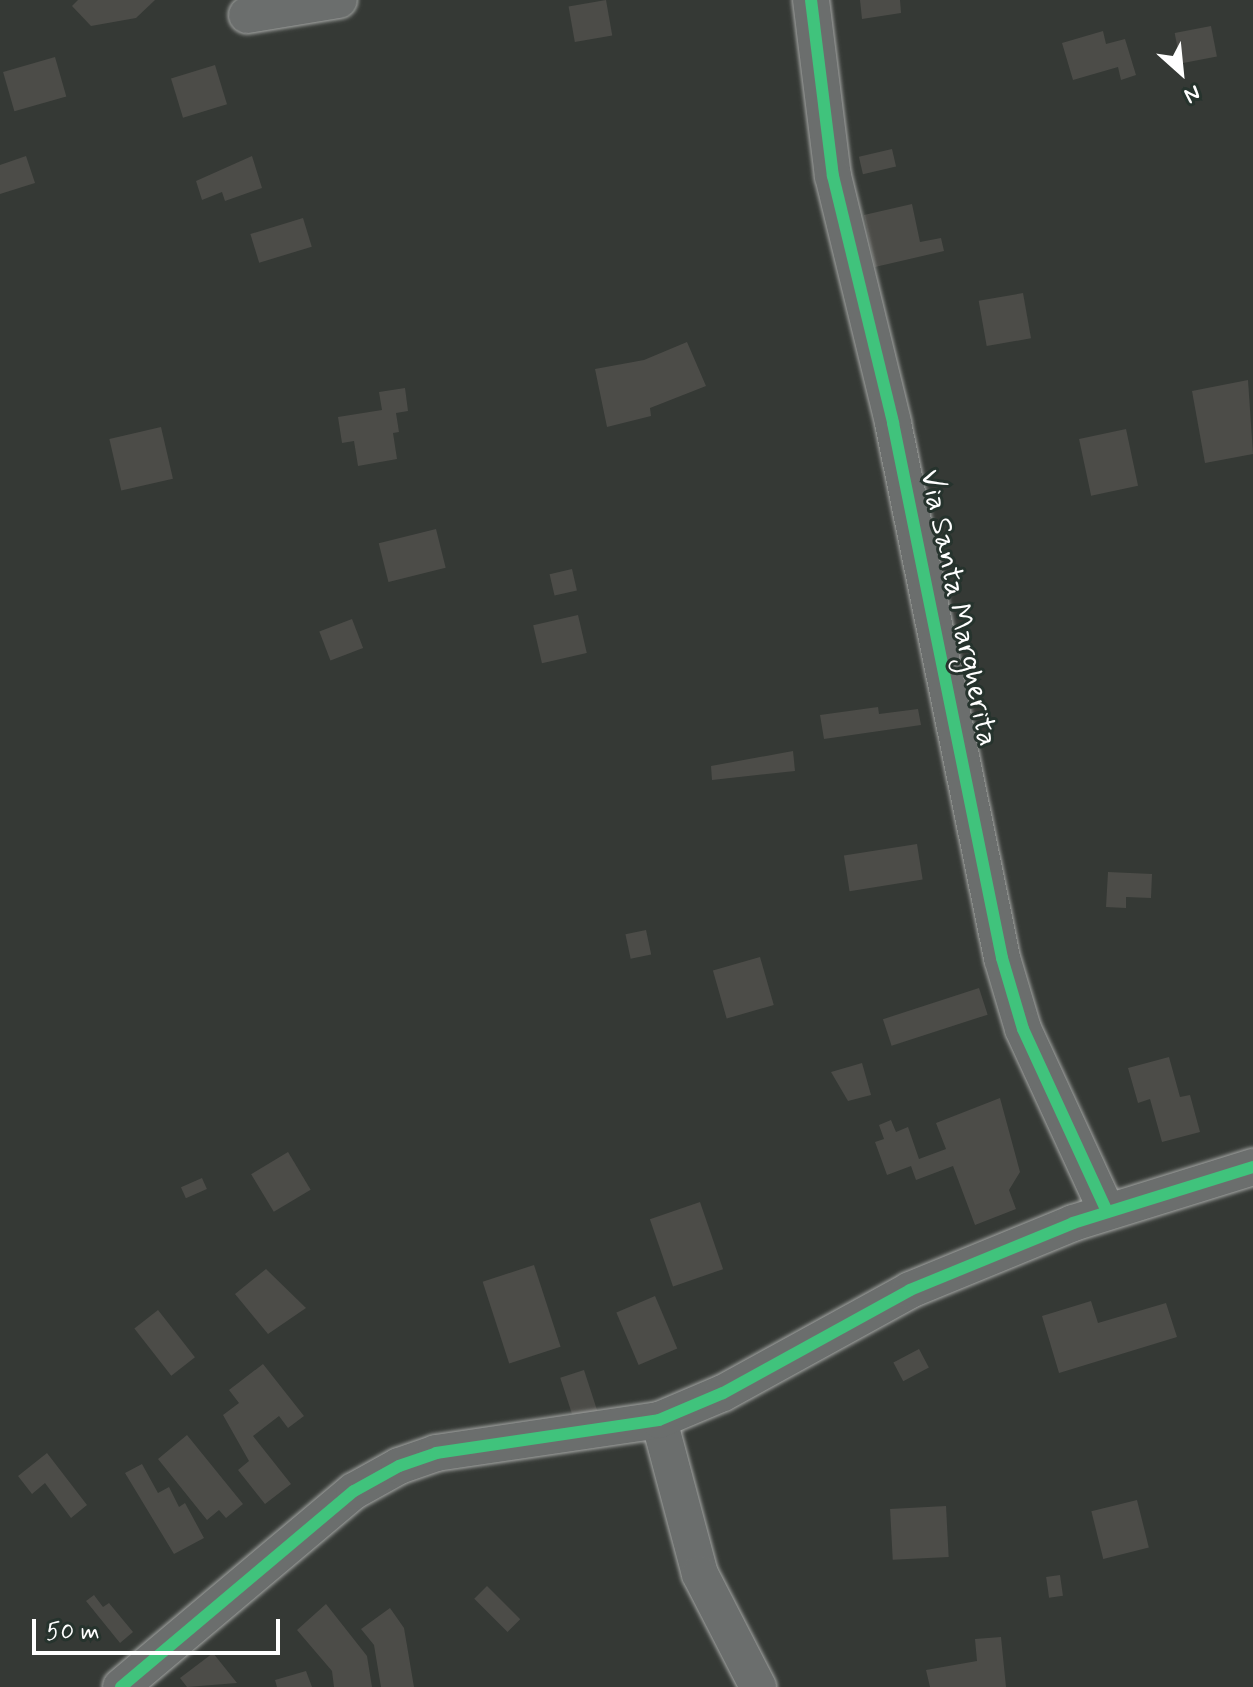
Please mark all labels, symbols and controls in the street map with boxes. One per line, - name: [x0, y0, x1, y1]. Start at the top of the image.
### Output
- north arrow: [1141, 32, 1221, 112]
- text: N: [1179, 78, 1205, 109]
- street label: Via Santa Margherita: [911, 467, 1005, 749]
- scale bar: [36, 1603, 284, 1653]
- text: 50 m: [46, 1617, 100, 1648]

